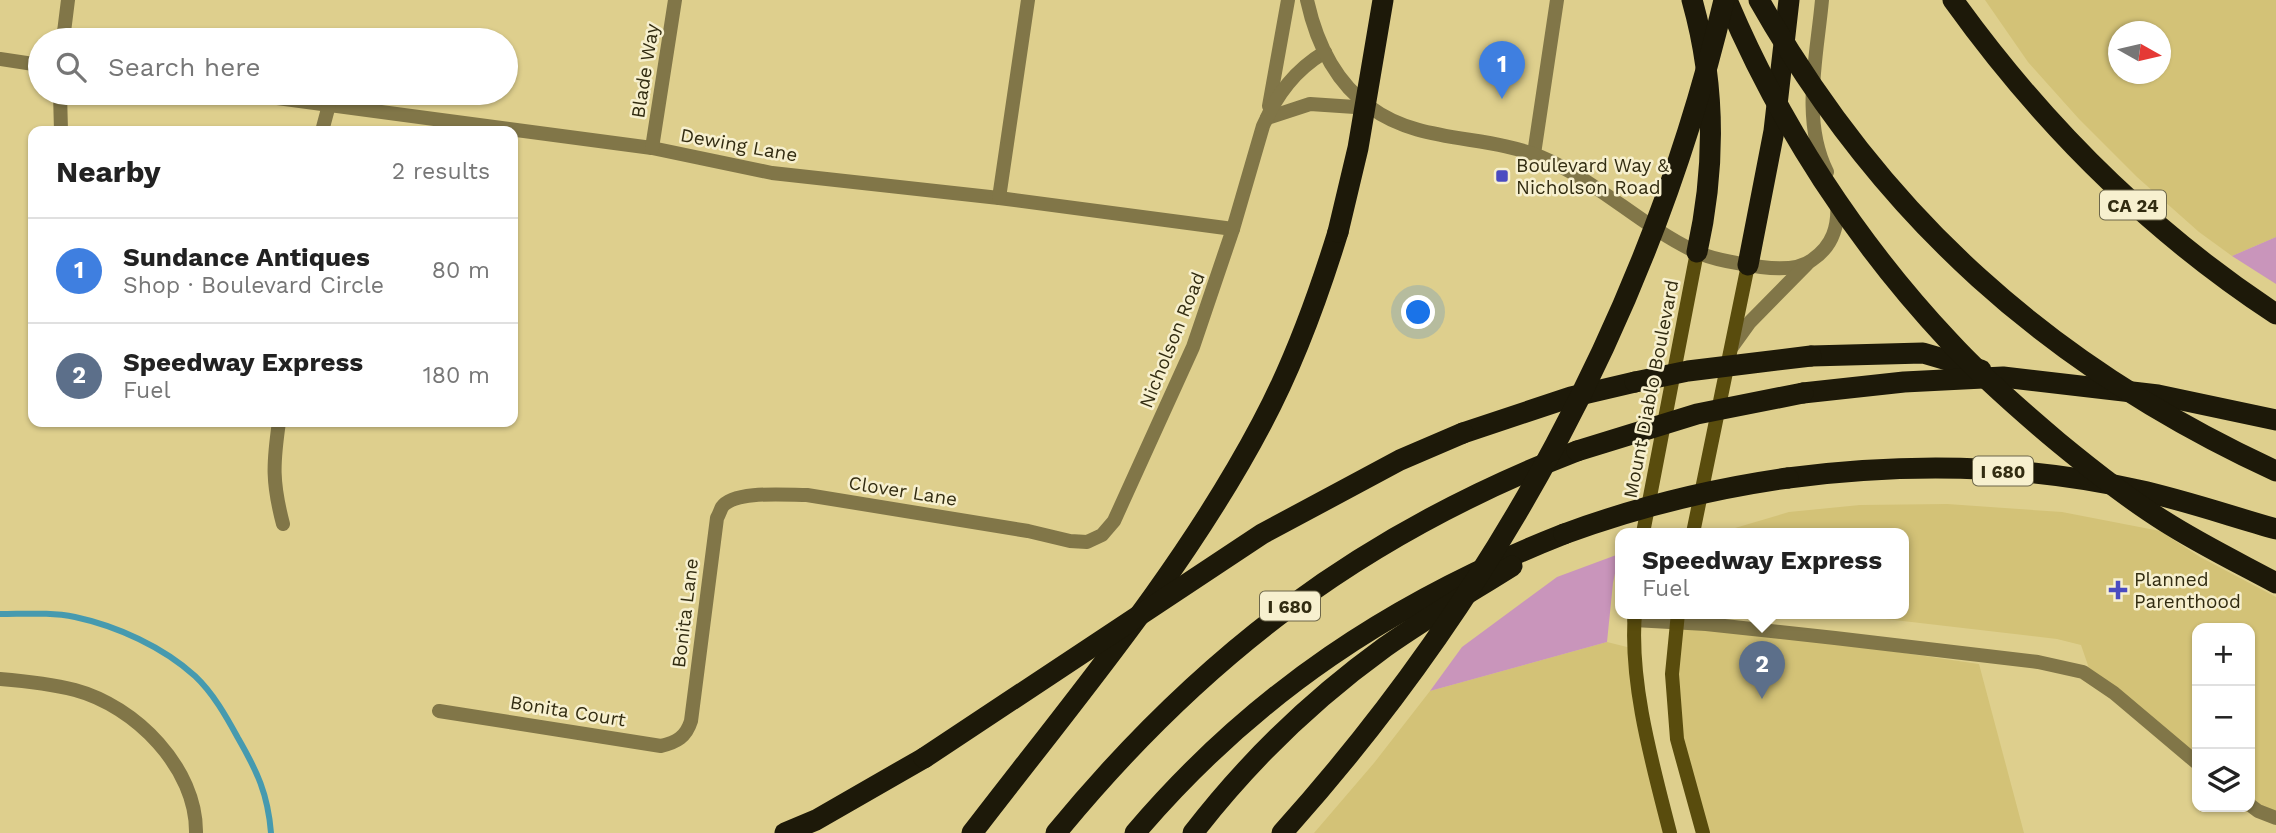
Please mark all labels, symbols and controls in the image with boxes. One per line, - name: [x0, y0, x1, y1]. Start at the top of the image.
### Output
- north arrow: [2108, 21, 2171, 84]
- street label: Blade Way: [626, 22, 664, 120]
- search box: [28, 28, 518, 105]
- pin: 1: [1479, 41, 1525, 99]
- icon: search: [52, 48, 90, 86]
- text: Search here: [108, 52, 260, 82]
- street label: Dewing Lane: [679, 123, 799, 167]
- text: Nearby: [56, 154, 161, 189]
- place label: Boulevard Way & Nicholson Road: [1516, 154, 1669, 199]
- text: 2 results: [392, 158, 490, 185]
- marker: Boulevard Way & Nicholson Road: [1494, 168, 1510, 184]
- road number: CA 24: [2100, 190, 2166, 220]
- text: Sundance Antiques: [123, 242, 370, 272]
- text: 1: [74, 257, 84, 284]
- text: 80 m: [432, 257, 490, 284]
- street label: Nicholson Road: [1134, 269, 1210, 411]
- text: Shop · Boulevard Circle: [123, 272, 384, 299]
- street label: Mount Diablo Boulevard: [1619, 278, 1683, 500]
- your location: [1401, 295, 1435, 329]
- text: Speedway Express: [123, 347, 363, 377]
- text: 2: [72, 362, 86, 389]
- text: 180 m: [423, 362, 490, 389]
- text: Fuel: [123, 377, 171, 404]
- road number: I 680: [1973, 457, 2033, 486]
- street label: Clover Lane: [847, 471, 959, 511]
- popup: [1615, 528, 1909, 619]
- text: Speedway Express: [1642, 545, 1882, 575]
- street label: Bonita Lane: [667, 557, 703, 669]
- place label: Planned Parenthood: [2134, 568, 2241, 613]
- text: Fuel: [1642, 575, 1689, 602]
- marker: Planned Parenthood: [2108, 580, 2128, 600]
- road number: I 680: [1260, 592, 1320, 620]
- map controls: [2192, 623, 2255, 812]
- button: +: [2192, 623, 2255, 686]
- pin: 2: [1739, 641, 1785, 699]
- button: −: [2192, 686, 2255, 749]
- street label: Bonita Court: [509, 691, 627, 731]
- button: layers: [2192, 749, 2255, 812]

